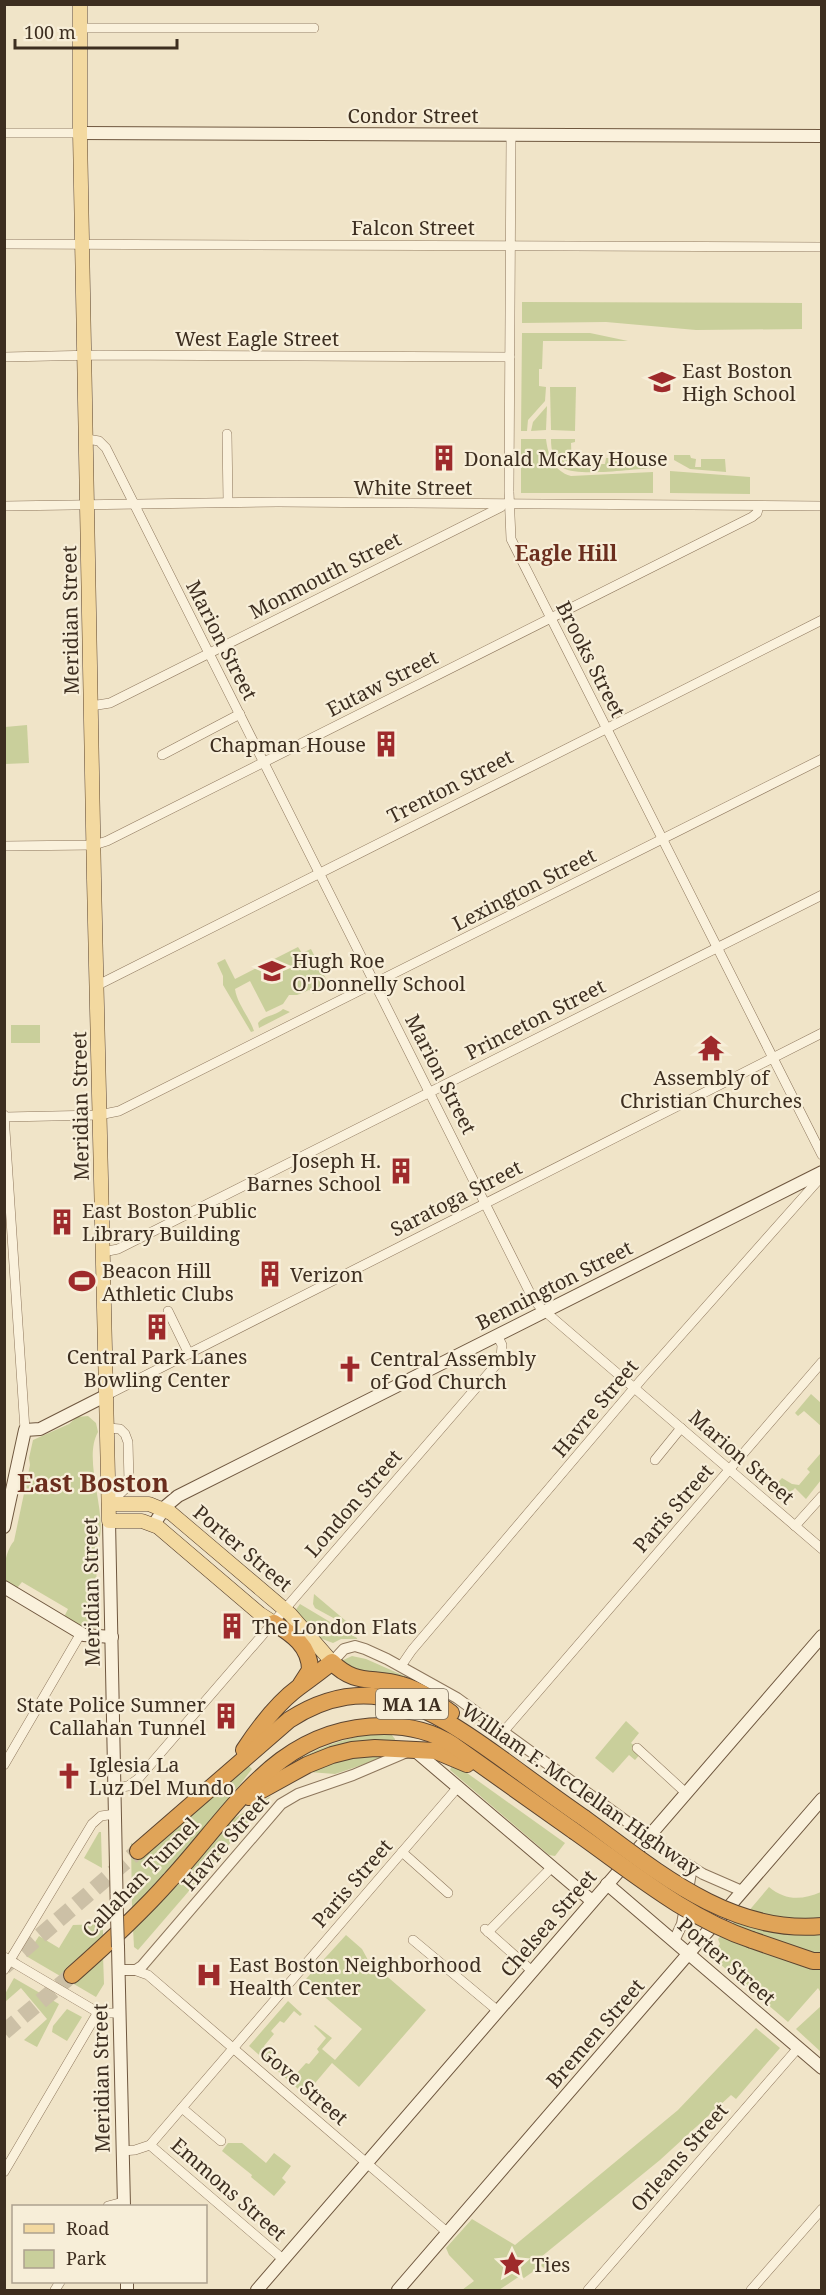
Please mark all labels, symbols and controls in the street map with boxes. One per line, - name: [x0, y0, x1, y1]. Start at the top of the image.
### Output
- scale bar: [15, 12, 177, 50]
- text: 100 m: [24, 20, 76, 44]
- street label: Condor Street: [348, 102, 478, 129]
- street label: Falcon Street: [351, 214, 475, 241]
- street label: West Eagle Street: [175, 325, 339, 352]
- place label: East Boston High School: [682, 357, 796, 407]
- school or university icon: East Boston High School: [647, 367, 677, 397]
- building icon: Donald McKay House: [429, 443, 459, 473]
- place label: Donald McKay House: [464, 445, 668, 472]
- street label: White Street: [354, 474, 472, 501]
- street label: Monmouth Street: [244, 525, 406, 625]
- district label: Eagle Hill: [515, 539, 618, 567]
- street label: Meridian Street: [55, 545, 85, 695]
- street label: Marion Street: [180, 575, 264, 705]
- street label: Brooks Street: [550, 596, 632, 722]
- street label: Eutaw Street: [322, 643, 442, 723]
- building icon: Chapman House: [371, 729, 401, 759]
- place label: Chapman House: [209, 731, 366, 758]
- street label: Trenton Street: [383, 743, 517, 829]
- street label: Lexington Street: [448, 841, 600, 937]
- place label: Hugh Roe O'Donnelly School: [292, 947, 465, 997]
- school or university icon: Hugh Roe O'Donnelly School: [257, 956, 287, 986]
- street label: Princeton Street: [460, 972, 610, 1066]
- street label: Marion Street: [399, 1009, 483, 1139]
- street label: Meridian Street: [65, 1031, 95, 1181]
- temple icon: Assembly of Christian Churches: [696, 1033, 726, 1063]
- place label: Assembly of Christian Churches: [620, 1064, 802, 1114]
- place label: Joseph H. Barnes School: [247, 1147, 381, 1197]
- street label: Saratoga Street: [386, 1153, 526, 1243]
- building icon: Joseph H. Barnes School: [386, 1156, 416, 1186]
- place label: East Boston Public Library Building: [82, 1197, 257, 1247]
- building icon: East Boston Public Library Building: [47, 1207, 77, 1237]
- street label: Bennington Street: [471, 1234, 637, 1336]
- place label: Beacon Hill Athletic Clubs: [102, 1257, 234, 1307]
- building icon: Verizon: [255, 1259, 285, 1289]
- place label: Verizon: [290, 1261, 364, 1288]
- sports icon: Beacon Hill Athletic Clubs: [67, 1266, 97, 1296]
- building icon: Central Park Lanes Bowling Center: [142, 1312, 172, 1342]
- place label: Central Park Lanes Bowling Center: [67, 1343, 247, 1393]
- place label: Central Assembly of God Church: [370, 1345, 537, 1395]
- street label: Havre Street: [546, 1353, 644, 1463]
- church icon: Central Assembly of God Church: [335, 1354, 365, 1384]
- street label: Marion Street: [684, 1404, 800, 1510]
- street label: London Street: [299, 1443, 407, 1563]
- street label: Paris Street: [627, 1458, 719, 1558]
- district label: East Boston: [17, 1464, 169, 1500]
- street label: Porter Street: [188, 1499, 298, 1597]
- street label: Meridian Street: [76, 1517, 106, 1667]
- building icon: The London Flats: [217, 1611, 247, 1641]
- place label: The London Flats: [252, 1613, 417, 1640]
- road number: MA 1A: [376, 1689, 448, 1719]
- place label: State Police Sumner Callahan Tunnel: [16, 1691, 207, 1741]
- street label: William F. McClellan Highway: [456, 1696, 706, 1882]
- building icon: State Police Sumner Callahan Tunnel: [211, 1701, 241, 1731]
- place label: Iglesia La Luz Del Mundo: [89, 1751, 234, 1801]
- church icon: Iglesia La Luz Del Mundo: [54, 1761, 84, 1791]
- street label: Havre Street: [176, 1788, 274, 1896]
- street label: Callahan Tunnel: [76, 1811, 204, 1943]
- street label: Paris Street: [306, 1833, 398, 1933]
- street label: Chelsea Street: [494, 1864, 602, 1982]
- street label: Porter Street: [672, 1911, 782, 2011]
- place label: East Boston Neighborhood Health Center: [229, 1951, 481, 2001]
- hospital icon: East Boston Neighborhood Health Center: [194, 1960, 224, 1990]
- street label: Bremen Street: [540, 1973, 650, 2093]
- street label: Meridian Street: [86, 2003, 116, 2153]
- street label: Gove Street: [254, 2039, 354, 2131]
- street label: Orleans Street: [624, 2097, 734, 2217]
- street label: Emmons Street: [166, 2131, 292, 2247]
- legend: [12, 2205, 207, 2283]
- text: Road: [66, 2216, 109, 2240]
- text: Park: [66, 2246, 106, 2270]
- place icon: Ties: [497, 2249, 527, 2279]
- place label: Ties: [532, 2251, 570, 2278]

